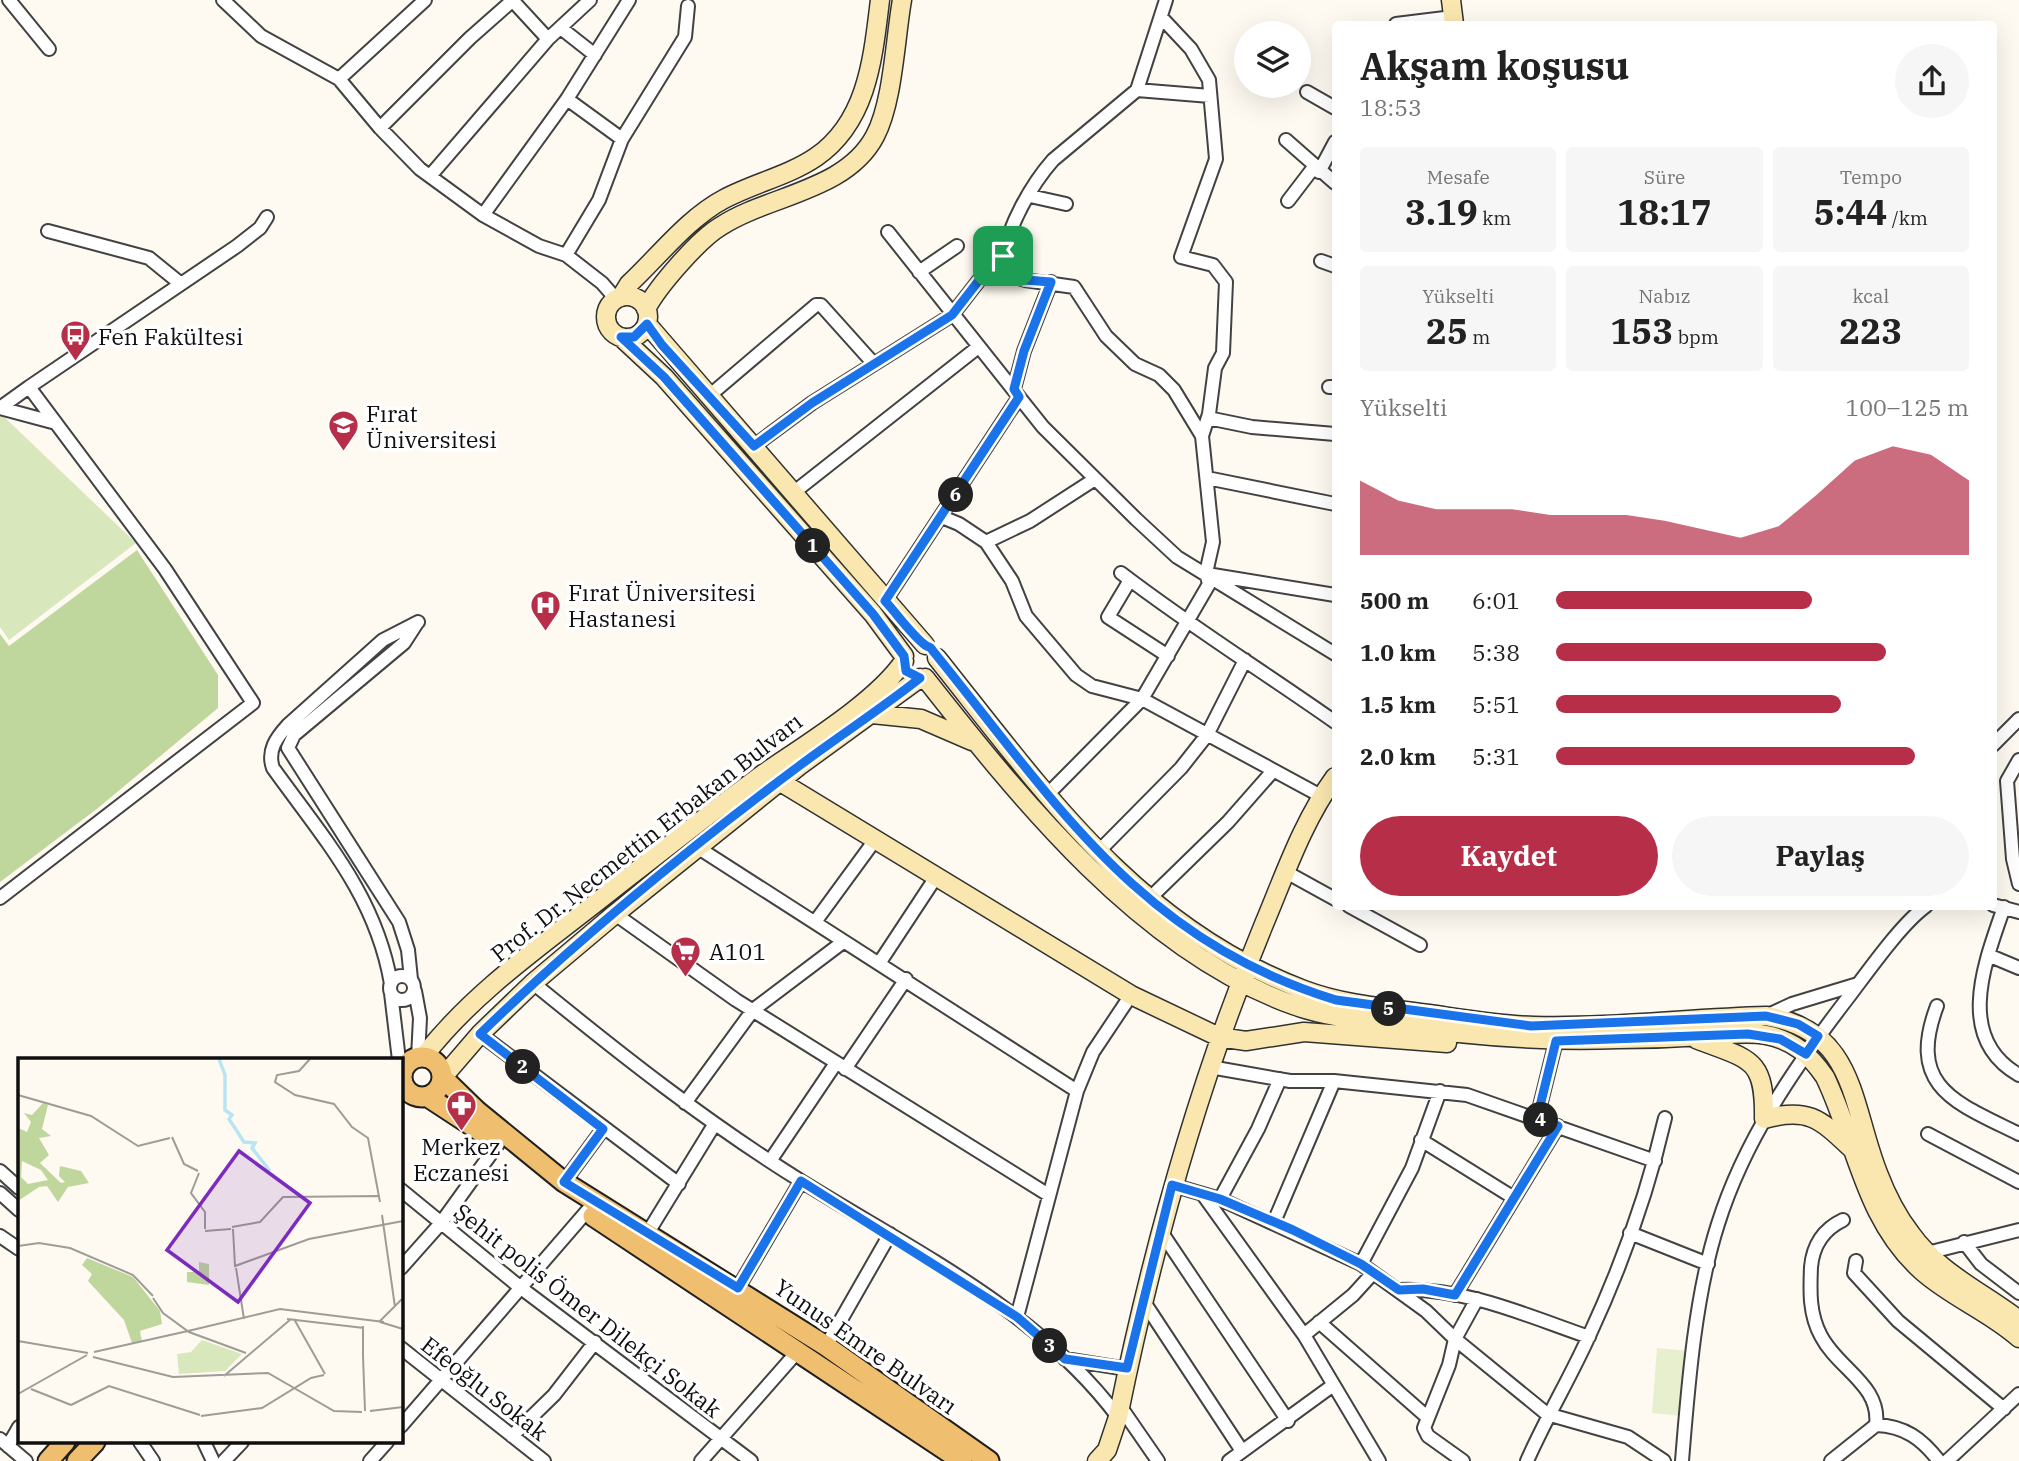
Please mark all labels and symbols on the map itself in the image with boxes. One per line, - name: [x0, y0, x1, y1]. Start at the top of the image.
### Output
- pin: [973, 226, 1033, 286]
- bus stop icon: Fen Fakültesi: [58, 319, 92, 363]
- place label: Fen Fakültesi: [98, 321, 243, 351]
- place label: Fırat Üniversitesi: [366, 398, 497, 454]
- school or university icon: Fırat Üniversitesi: [326, 409, 360, 453]
- pin: 6: [939, 477, 974, 512]
- pin: 1: [796, 528, 830, 564]
- place label: Fırat Üniversitesi Hastanesi: [568, 577, 756, 633]
- hospital icon: Fırat Üniversitesi Hastanesi: [528, 588, 562, 632]
- street label: Prof. Dr. Necmettin Erbakan Bulvarı: [484, 706, 808, 968]
- supermarket icon: A101: [669, 934, 703, 978]
- place label: A101: [709, 936, 766, 966]
- pin: 5: [1372, 992, 1406, 1026]
- pin: 2: [505, 1050, 540, 1084]
- inset map: [18, 1058, 402, 1444]
- pharmacy icon: Merkez Eczanesi: [444, 1088, 478, 1132]
- pin: 4: [1524, 1102, 1558, 1138]
- place label: Merkez Eczanesi: [413, 1131, 509, 1187]
- street label: Şehit polis Ömer Dilekçi Sokak: [448, 1196, 728, 1424]
- street label: Yunus Emre Bulvarı: [769, 1272, 963, 1420]
- pin: 3: [1032, 1328, 1068, 1364]
- street label: Efeoğlu Sokak: [416, 1329, 555, 1447]

